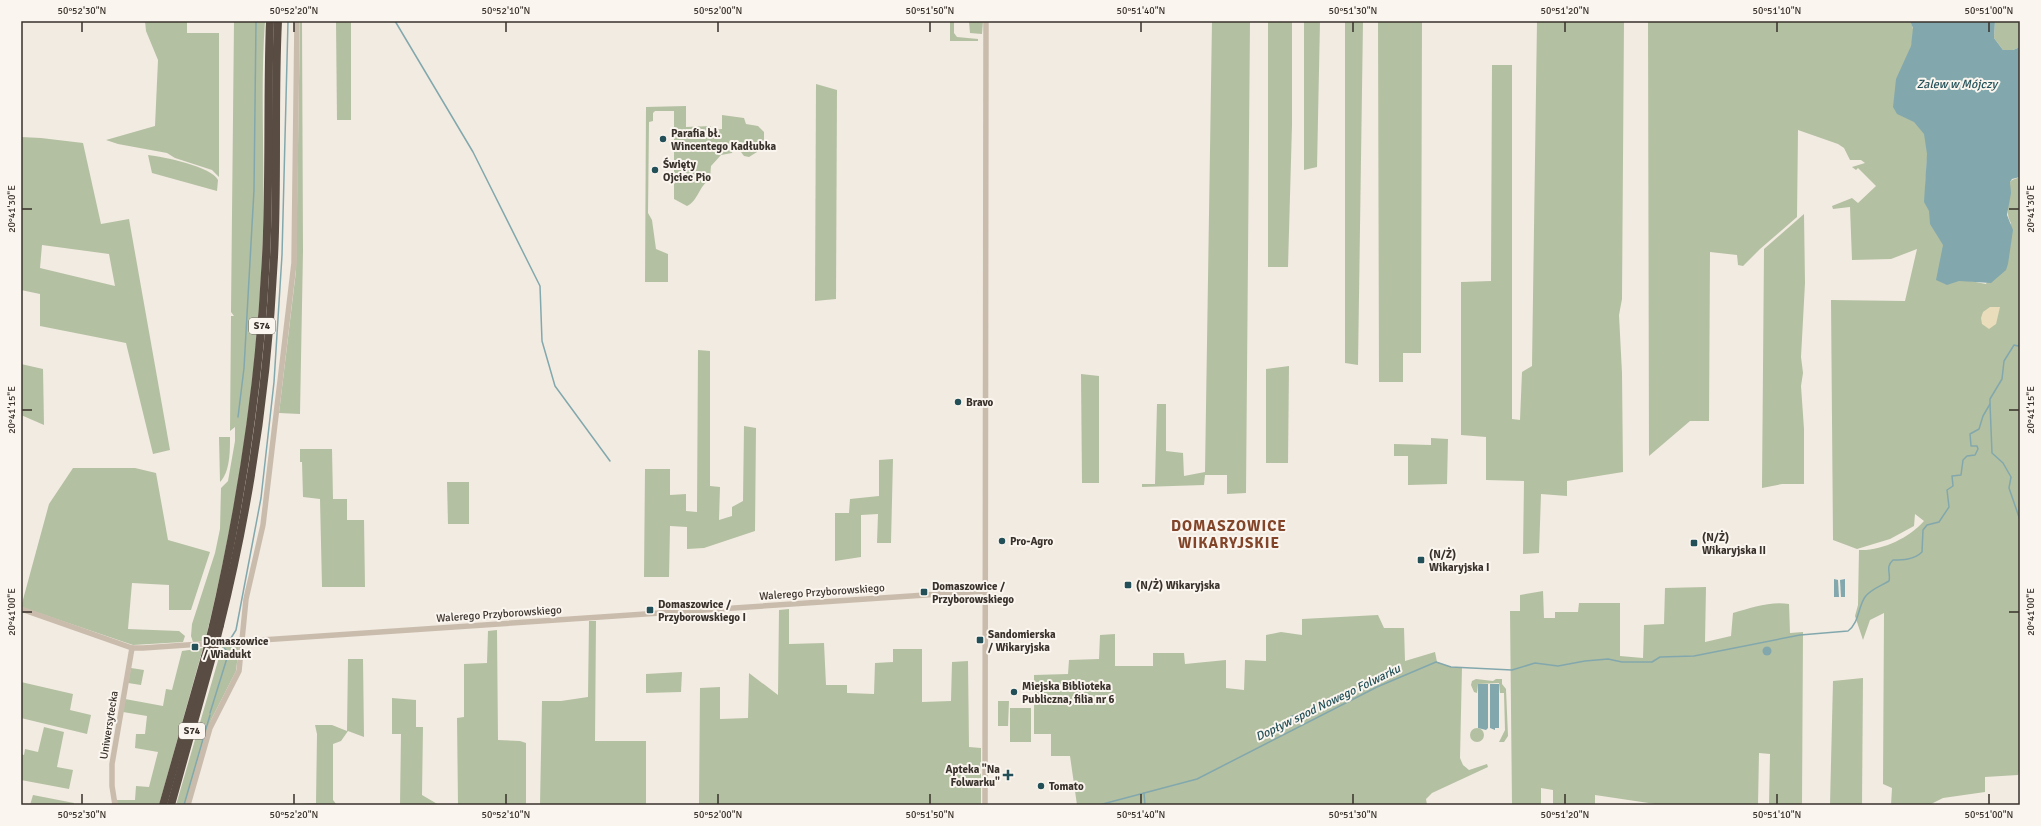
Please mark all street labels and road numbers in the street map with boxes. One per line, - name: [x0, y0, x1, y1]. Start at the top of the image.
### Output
- road number: S74: [249, 318, 275, 334]
- street label: Walerego Przyborowskiego: [759, 581, 886, 603]
- street label: Walerego Przyborowskiego: [436, 603, 563, 625]
- street label: Uniwersytecka: [97, 689, 121, 760]
- road number: S74: [179, 723, 205, 739]

